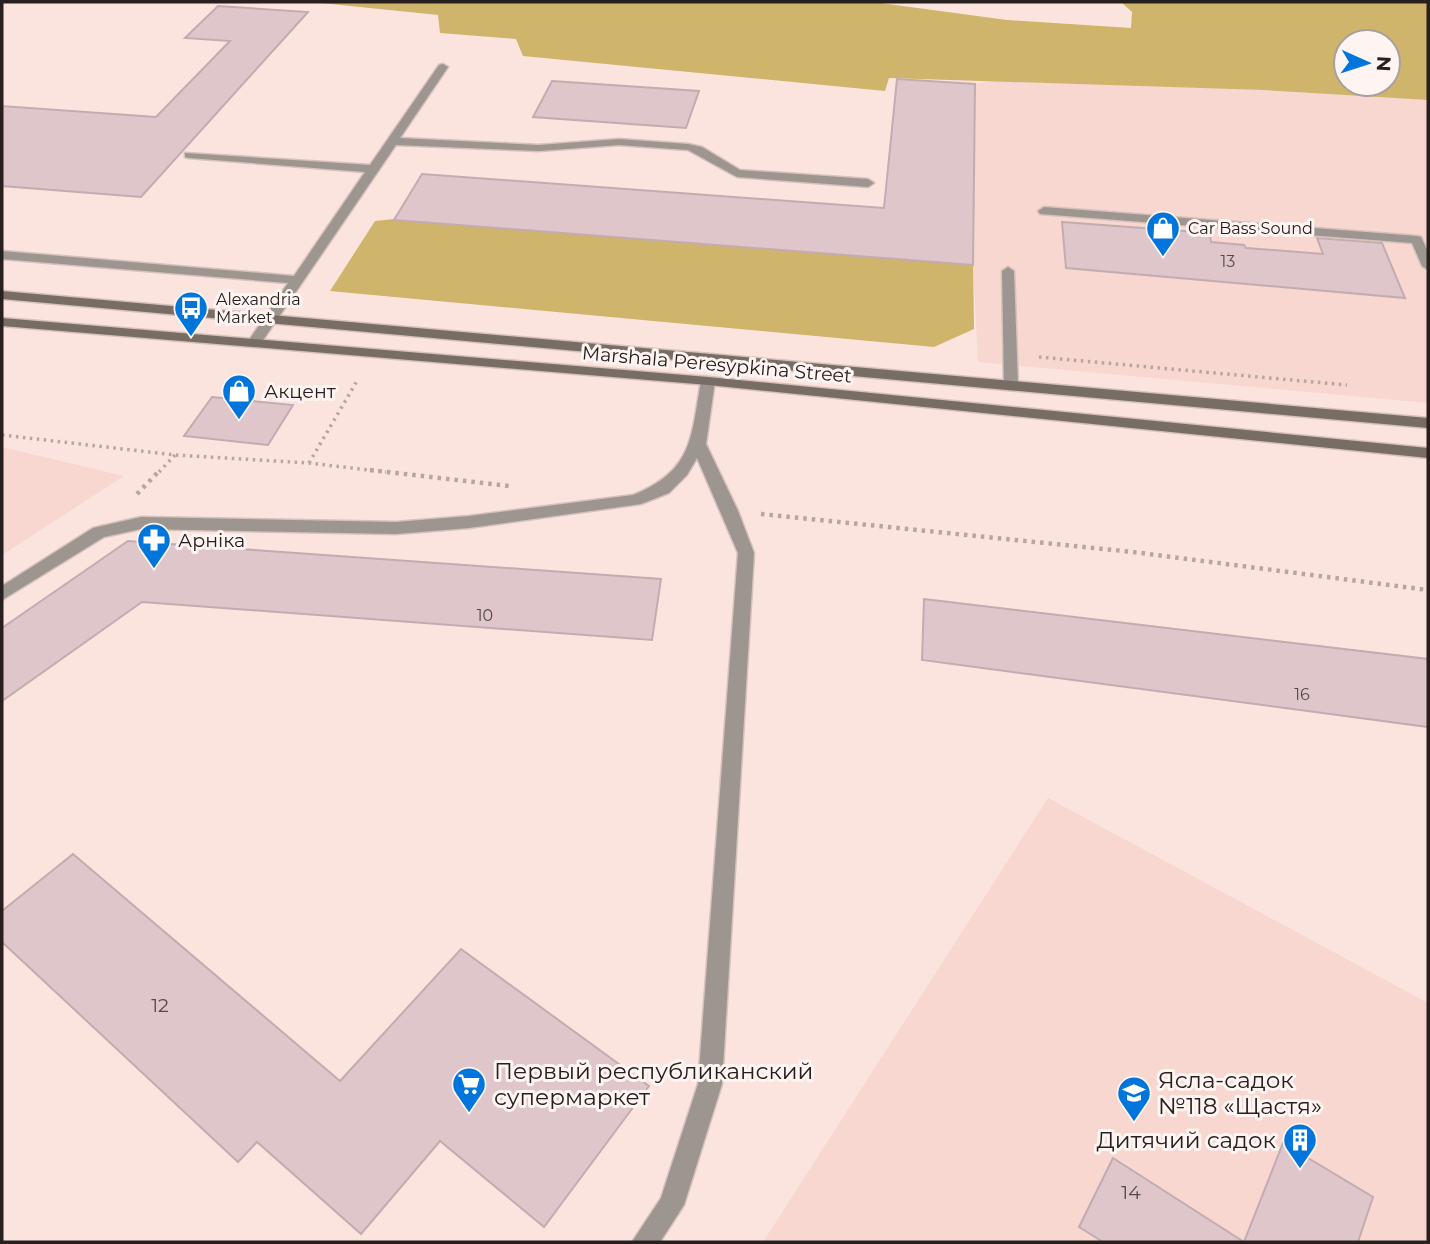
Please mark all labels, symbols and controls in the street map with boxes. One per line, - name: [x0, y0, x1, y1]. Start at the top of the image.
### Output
- north arrow: [1332, 28, 1402, 98]
- text: N: [1372, 56, 1395, 72]
- shop icon: Car Bass Sound: [1144, 209, 1182, 258]
- place label: Car Bass Sound: [1188, 219, 1313, 238]
- house number: 13: [1221, 252, 1235, 271]
- bus stop icon: Alexandria Market: [172, 289, 210, 338]
- place label: Alexandria Market: [216, 290, 301, 327]
- street label: Marshala Peresypkina Street: [581, 341, 853, 388]
- shop icon: Акцент: [220, 372, 258, 421]
- place label: Акцент: [264, 380, 336, 403]
- pharmacy icon: Арніка: [135, 521, 173, 570]
- place label: Арніка: [178, 529, 245, 552]
- house number: 10: [477, 606, 493, 625]
- house number: 16: [1294, 685, 1310, 704]
- house number: 12: [151, 994, 169, 1017]
- place label: Первый республиканский супермаркет: [494, 1057, 813, 1111]
- supermarket icon: Первый республиканский супермаркет: [450, 1065, 488, 1114]
- place label: Ясла-садок №118 «Щастя»: [1158, 1066, 1322, 1120]
- school or university icon: Ясла-садок №118 «Щастя»: [1115, 1074, 1153, 1123]
- building icon: Дитячий садок: [1281, 1121, 1319, 1170]
- place label: Дитячий садок: [1097, 1126, 1277, 1154]
- house number: 14: [1121, 1181, 1141, 1204]

